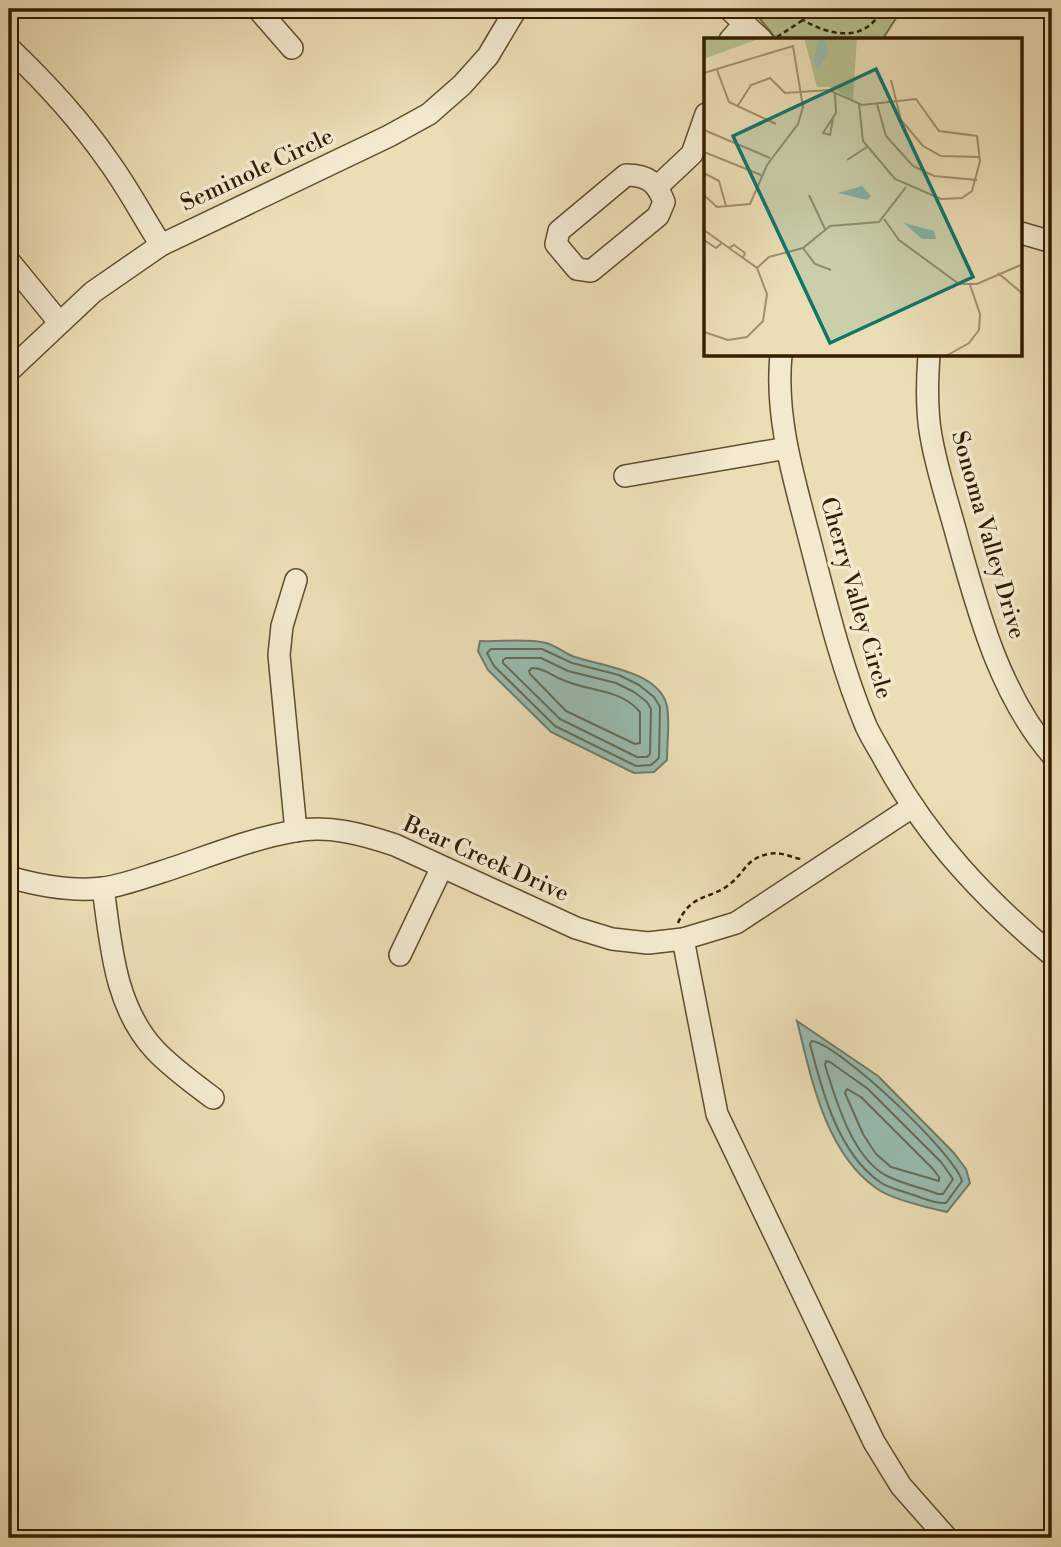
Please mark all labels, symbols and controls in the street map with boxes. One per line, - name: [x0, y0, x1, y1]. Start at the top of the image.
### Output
- inset map: [704, 38, 1023, 357]
- street label: Seminole Circle: [176, 122, 338, 218]
- street label: Sonoma Valley Drive: [945, 428, 1031, 642]
- street label: Cherry Valley Circle: [814, 494, 898, 702]
- street label: Bear Creek Drive: [398, 810, 573, 908]

